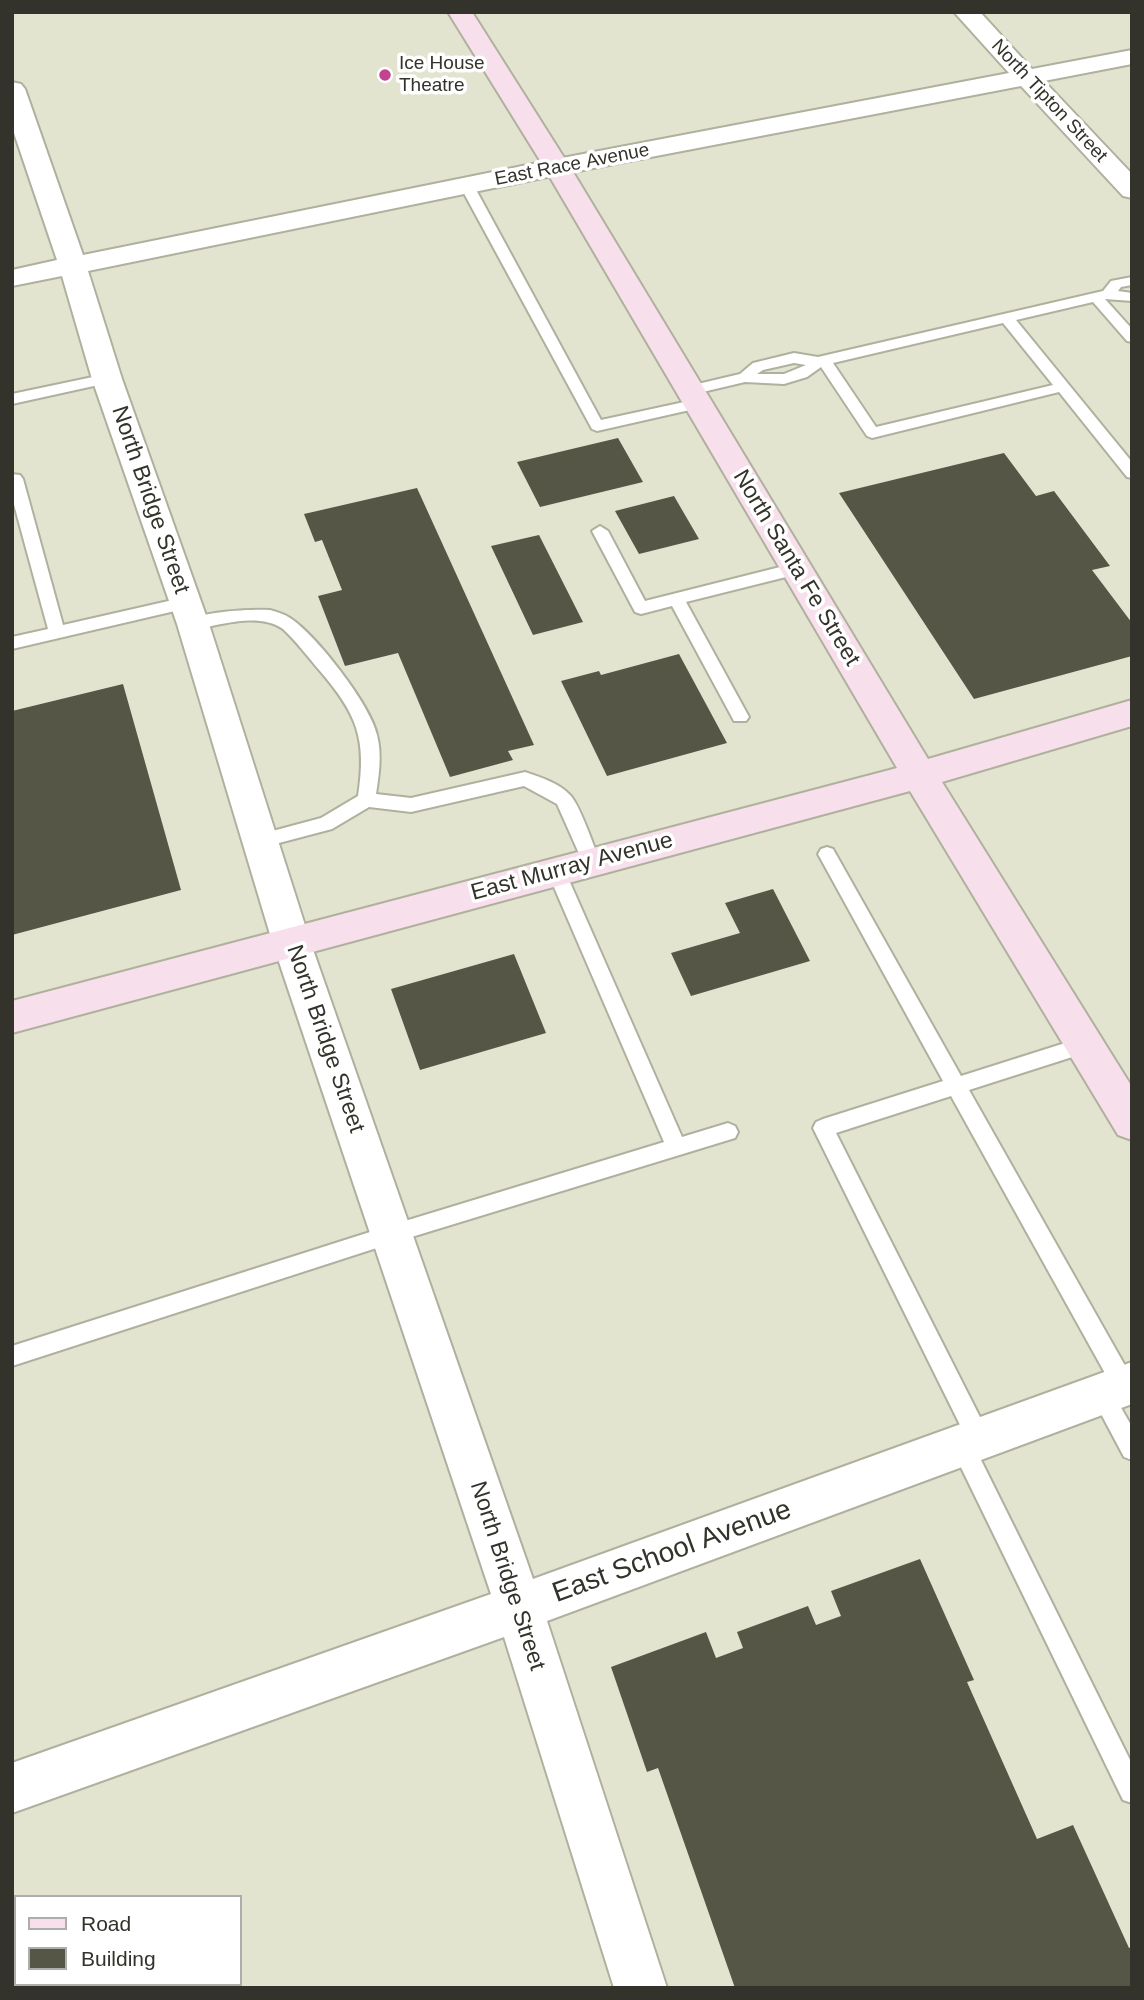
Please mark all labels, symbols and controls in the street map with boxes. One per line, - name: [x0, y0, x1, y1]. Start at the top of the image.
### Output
- street label: North Tipton Street: [986, 35, 1112, 167]
- place label: Ice House Theatre: [399, 53, 485, 97]
- marker: Ice House Theatre: [377, 67, 393, 83]
- street label: East Race Avenue: [493, 139, 651, 191]
- street label: North Bridge Street: [105, 402, 195, 598]
- street label: North Santa Fe Street: [727, 465, 865, 671]
- street label: East Murray Avenue: [468, 827, 676, 907]
- street label: North Bridge Street: [280, 941, 370, 1137]
- street label: North Bridge Street: [463, 1478, 551, 1674]
- street label: East School Avenue: [548, 1493, 796, 1611]
- legend: [14, 1895, 242, 1986]
- text: Road: [81, 1912, 131, 1935]
- text: Building: [81, 1947, 156, 1970]

